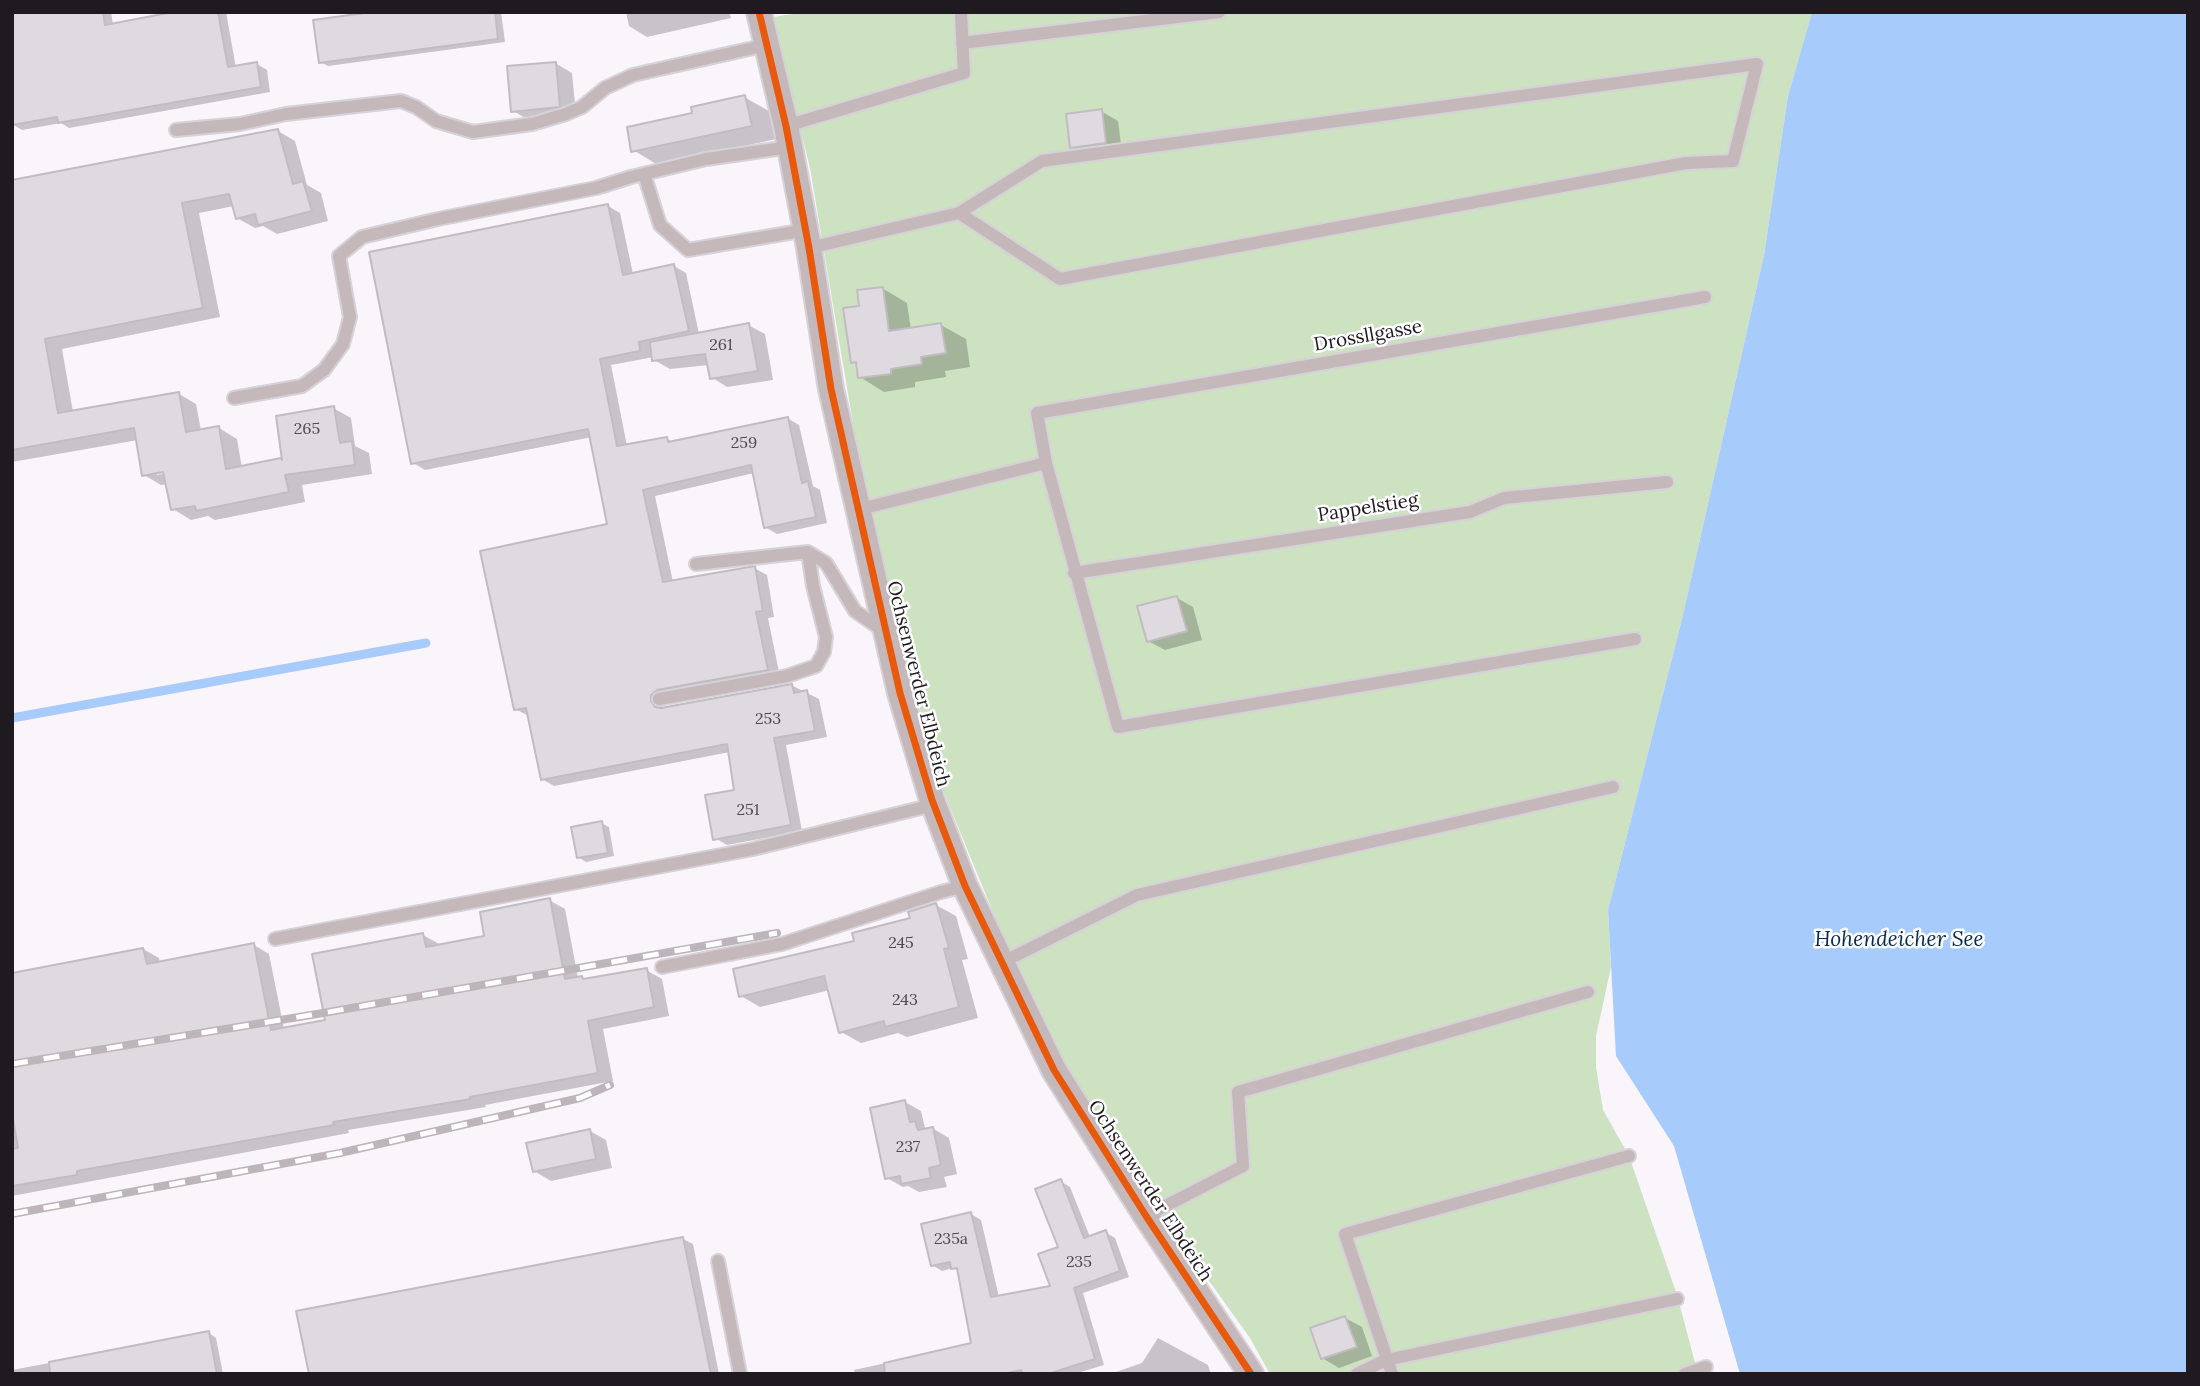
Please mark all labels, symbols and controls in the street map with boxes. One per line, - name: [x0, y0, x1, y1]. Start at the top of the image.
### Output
- street label: Drossllgasse: [1312, 315, 1424, 357]
- house number: 261: [709, 335, 733, 355]
- house number: 265: [294, 419, 320, 439]
- house number: 259: [731, 433, 757, 453]
- street label: Pappelstieg: [1316, 489, 1420, 527]
- street label: Ochsenwerder Elbdeich: [881, 579, 955, 789]
- house number: 253: [755, 709, 781, 729]
- house number: 251: [736, 800, 760, 820]
- water label: Hohendeicher See: [1814, 927, 1984, 953]
- house number: 245: [888, 933, 914, 953]
- house number: 243: [892, 990, 918, 1010]
- street label: Ochsenwerder Elbdeich: [1083, 1096, 1217, 1286]
- house number: 237: [896, 1137, 920, 1157]
- house number: 235a: [934, 1229, 968, 1249]
- house number: 235: [1066, 1252, 1092, 1272]

